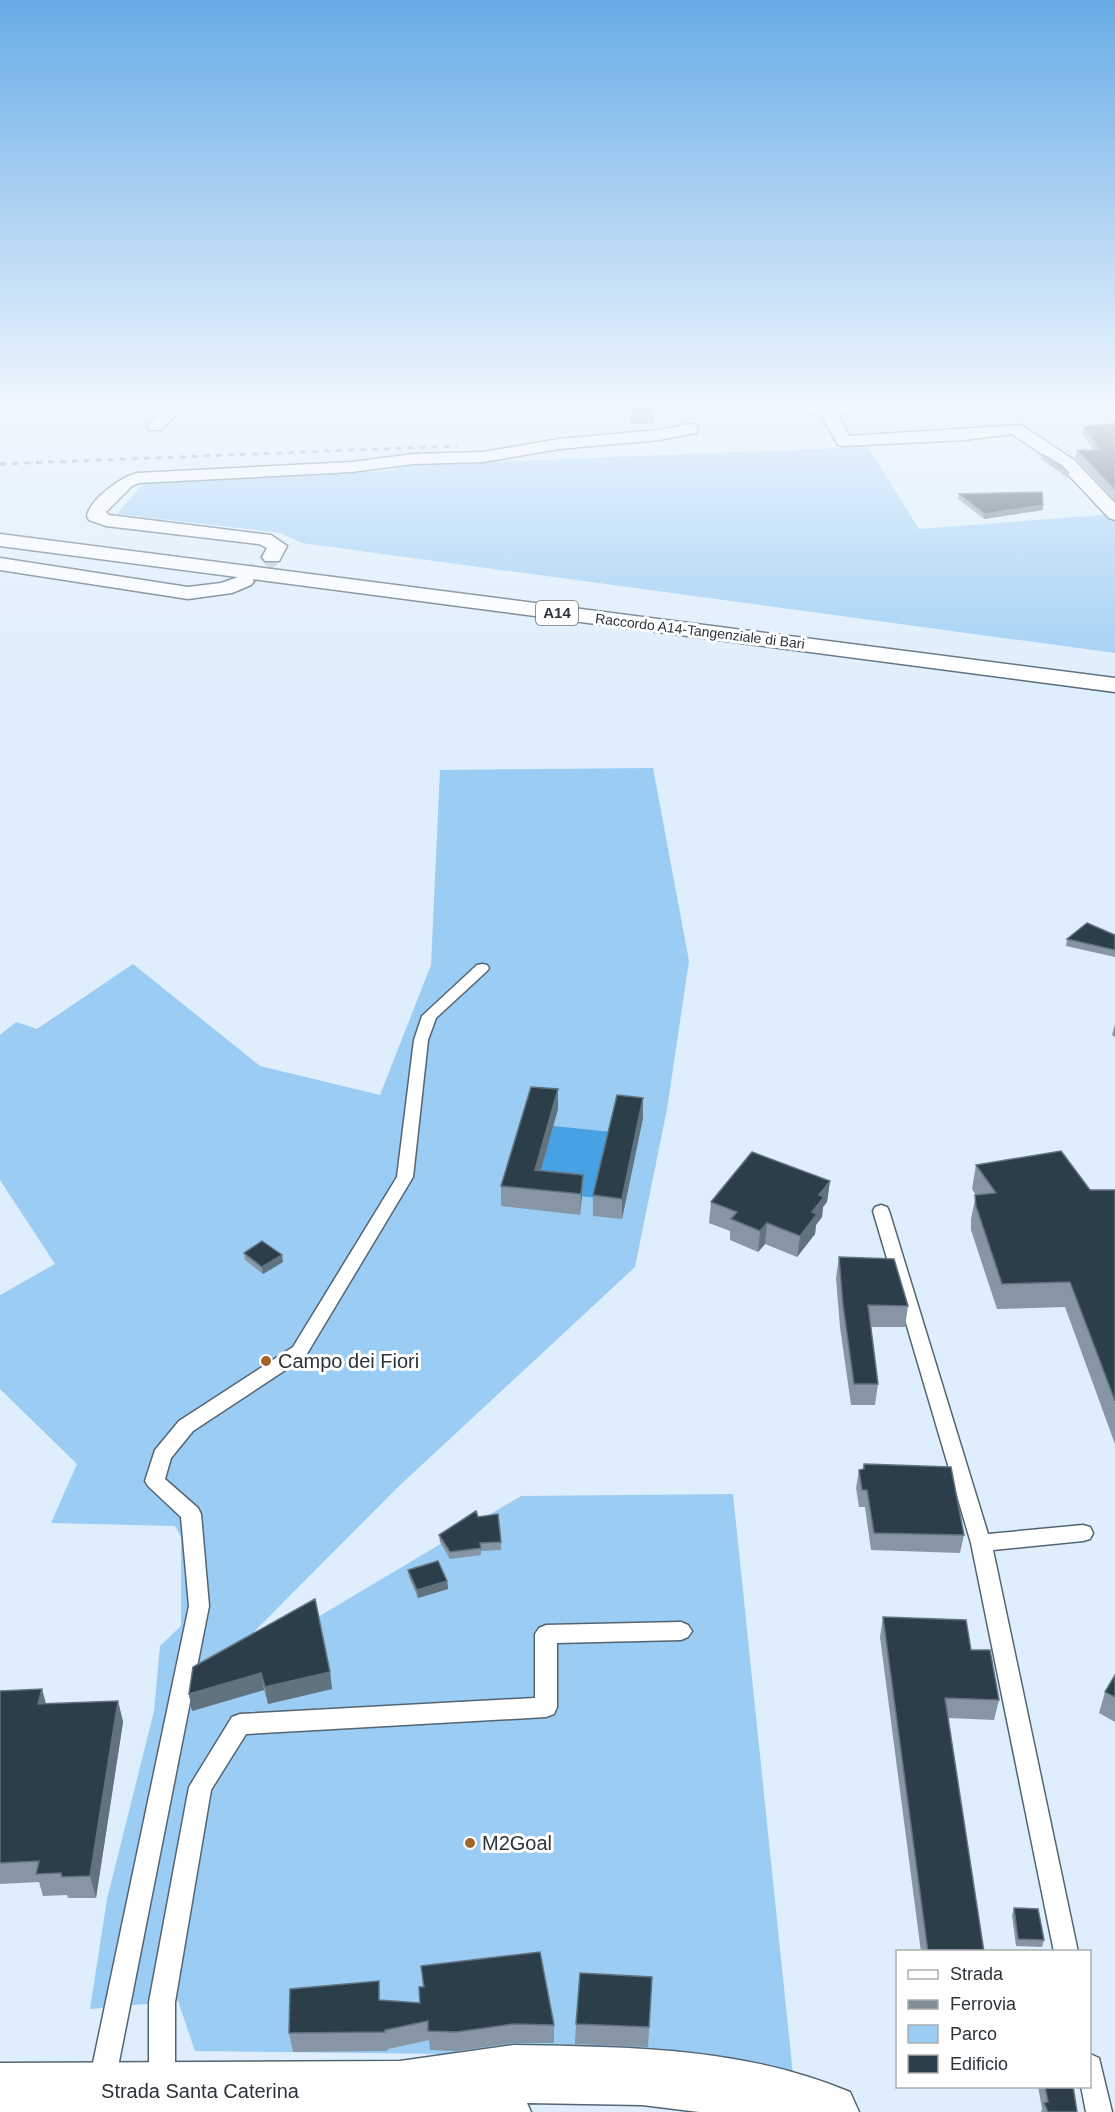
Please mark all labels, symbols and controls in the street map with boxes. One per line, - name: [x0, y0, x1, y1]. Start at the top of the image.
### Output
- road number: A14: [536, 601, 578, 625]
- street label: Raccordo A14-Tangenziale di Bari: [594, 610, 806, 652]
- place label: Campo dei Fiori: [278, 1350, 419, 1372]
- marker: Campo dei Fiori: [259, 1354, 273, 1368]
- place label: M2Goal: [482, 1832, 552, 1854]
- marker: M2Goal: [463, 1836, 477, 1850]
- legend: [896, 1950, 1091, 2088]
- text: Strada: [950, 1964, 1004, 1984]
- text: Ferrovia: [950, 1994, 1017, 2014]
- text: Parco: [950, 2024, 997, 2044]
- text: Edificio: [950, 2054, 1008, 2074]
- street label: Strada Santa Caterina: [101, 2080, 300, 2102]

